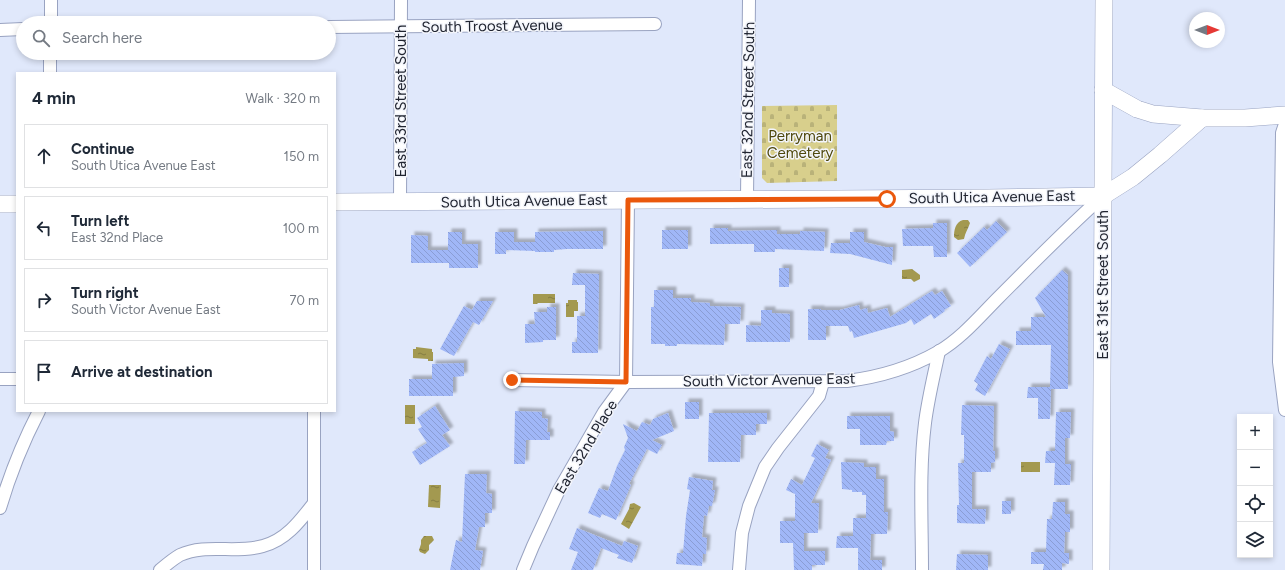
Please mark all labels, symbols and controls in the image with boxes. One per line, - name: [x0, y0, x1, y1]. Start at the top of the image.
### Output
- north arrow: [1189, 12, 1225, 48]
- search box: [16, 16, 336, 60]
- street label: South Troost Avenue: [421, 16, 563, 36]
- street label: East 32nd Street South: [738, 22, 758, 178]
- street label: East 33rd Street South: [392, 25, 410, 177]
- icon: search: [30, 27, 52, 49]
- text: Search here: [62, 29, 142, 47]
- text: 4 min: [32, 88, 76, 108]
- text: Walk · 320 m: [246, 91, 320, 106]
- park label: Perryman Cemetery: [767, 127, 833, 162]
- text: Continue: [71, 140, 134, 158]
- icon: ahead: [33, 145, 55, 167]
- text: 150 m: [284, 149, 319, 164]
- text: South Utica Avenue East: [71, 158, 216, 173]
- street label: South Utica Avenue East: [908, 187, 1076, 207]
- route start: [878, 190, 896, 208]
- street label: South Utica Avenue East: [440, 191, 608, 211]
- street label: East 31st Street South: [1094, 210, 1112, 360]
- text: Turn left: [71, 212, 129, 230]
- icon: left: [33, 217, 55, 239]
- text: 100 m: [283, 221, 319, 236]
- text: East 32nd Place: [71, 230, 163, 245]
- text: Turn right: [71, 284, 139, 302]
- icon: right: [33, 289, 55, 311]
- text: 70 m: [289, 293, 319, 308]
- text: South Victor Avenue East: [71, 302, 221, 317]
- icon: arrive: [33, 361, 55, 383]
- text: Arrive at destination: [71, 363, 212, 381]
- street label: South Victor Avenue East: [682, 369, 856, 391]
- route end: [503, 371, 521, 389]
- street label: East 32nd Place: [551, 397, 621, 497]
- map controls: [1237, 414, 1273, 558]
- button: +: [1237, 414, 1273, 450]
- button: −: [1237, 450, 1273, 486]
- button: locate: [1237, 486, 1273, 522]
- button: layers: [1237, 522, 1273, 558]

